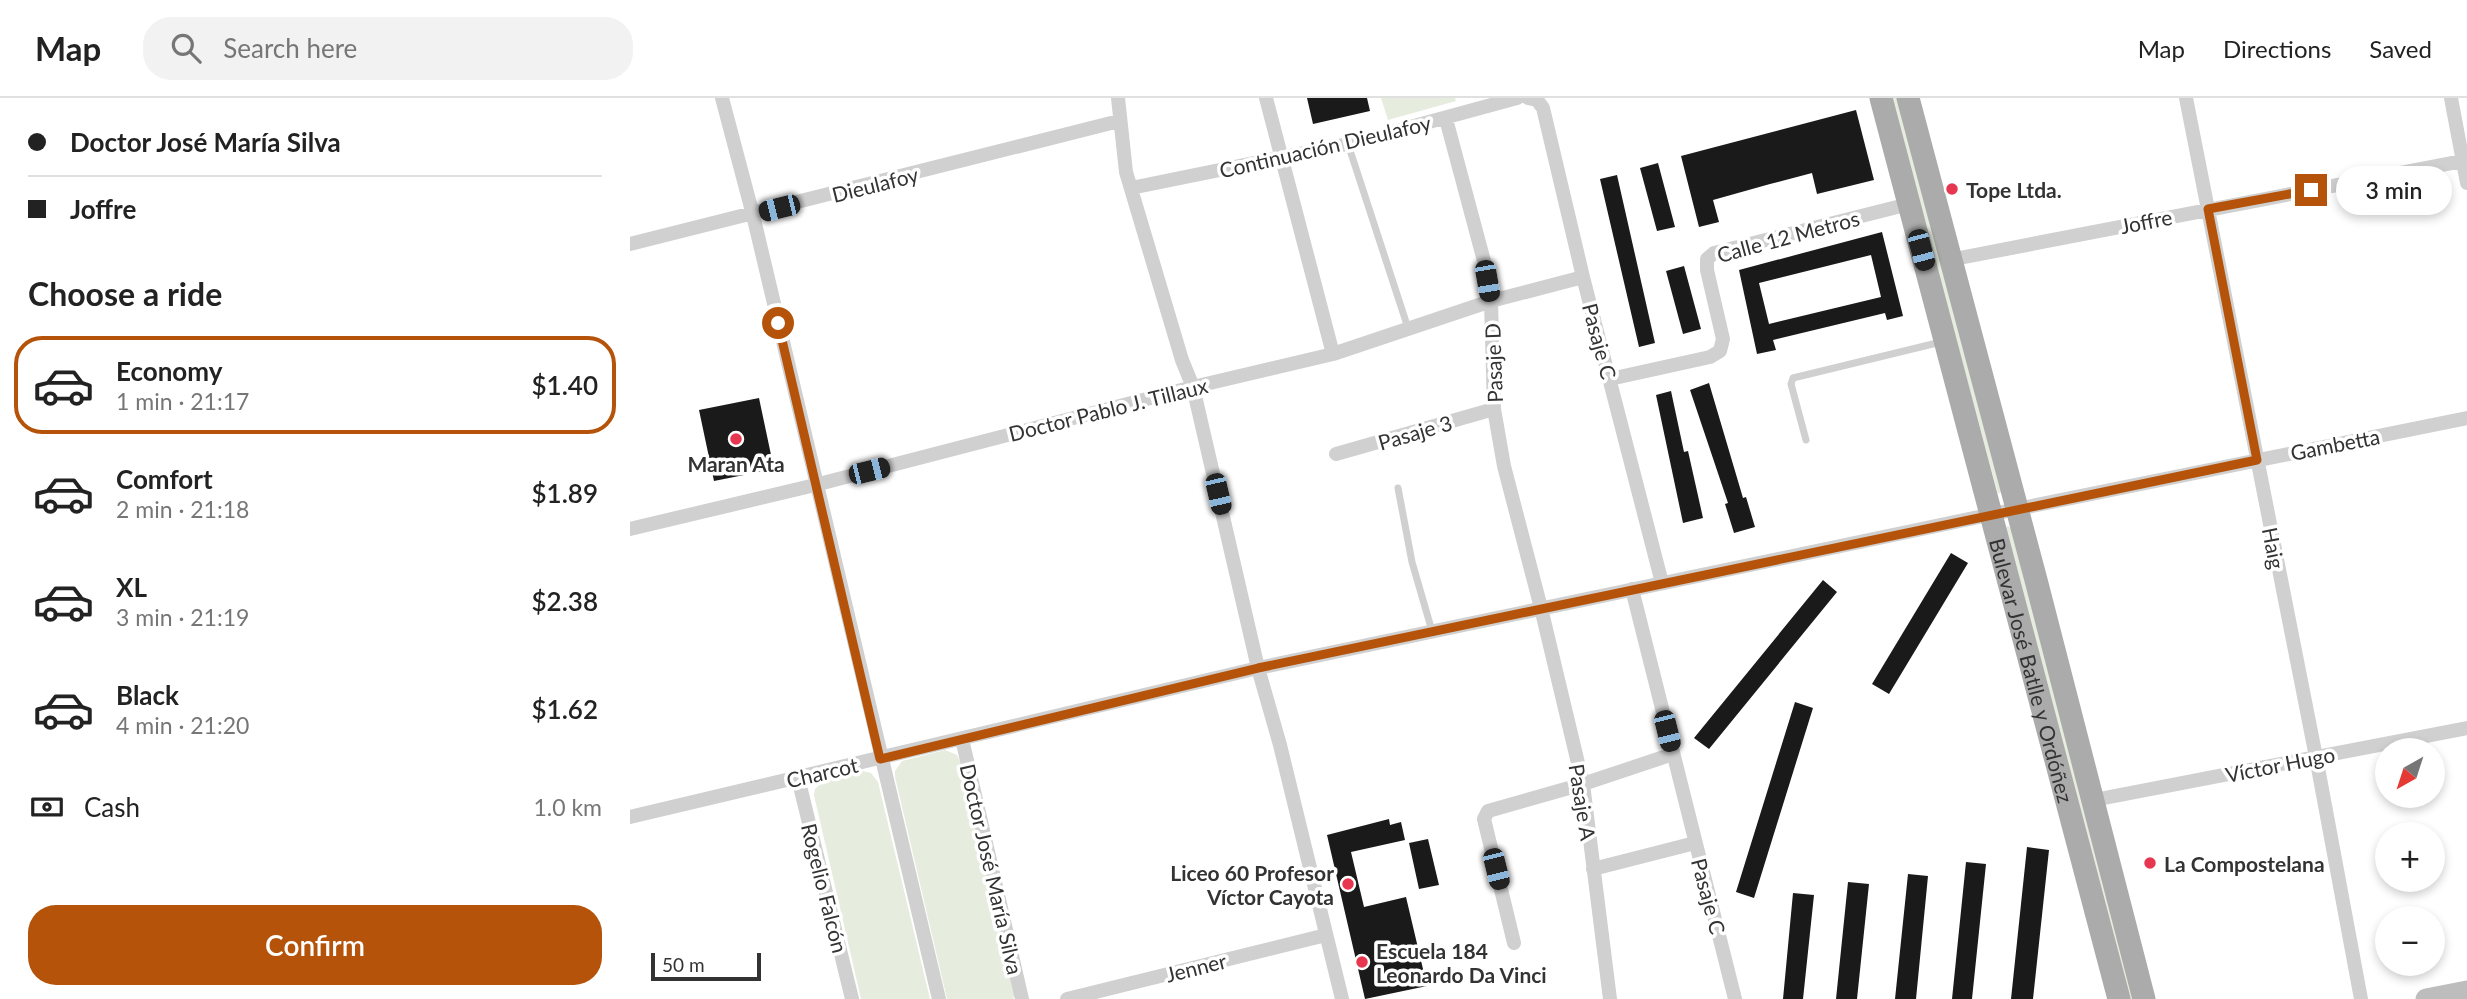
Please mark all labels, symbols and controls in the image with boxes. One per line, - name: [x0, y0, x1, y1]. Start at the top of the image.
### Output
- search box: [143, 17, 633, 80]
- text: Map: [35, 28, 101, 68]
- icon: search: [167, 29, 205, 67]
- text: Search here: [223, 32, 357, 64]
- text: Map: [2138, 34, 2185, 63]
- text: Directions: [2223, 34, 2331, 63]
- text: Saved: [2369, 34, 2432, 63]
- street label: Continuación Dieulafoy: [1217, 109, 1433, 183]
- text: Doctor José María Silva: [70, 126, 341, 158]
- street label: Dieulafoy: [829, 161, 921, 207]
- callout: 3 min: [2336, 166, 2451, 214]
- route end: [2295, 174, 2327, 206]
- text: 3 min: [2366, 176, 2422, 204]
- place label: Tope Ltda.: [1966, 177, 2062, 202]
- marker: Tope Ltda.: [1944, 181, 1960, 197]
- text: Joffre: [70, 193, 136, 225]
- car: [757, 193, 802, 223]
- street label: Joffre: [2118, 204, 2174, 238]
- street label: Calle 12 Metros: [1714, 205, 1862, 267]
- car: [1906, 227, 1937, 273]
- car: [1474, 258, 1501, 304]
- text: Choose a ride: [28, 274, 222, 313]
- street label: Pasaje C: [1578, 300, 1622, 382]
- route start: [762, 307, 794, 339]
- street label: Pasaje D: [1479, 323, 1507, 403]
- icon: car: [32, 354, 95, 417]
- text: Economy: [116, 355, 222, 387]
- text: $1.40: [532, 369, 598, 401]
- street label: Doctor Pablo J. Tillaux: [1006, 372, 1211, 446]
- text: 1 min · 21:17: [116, 387, 249, 415]
- street label: Pasaje 3: [1375, 410, 1455, 454]
- street label: Gambetta: [2288, 423, 2382, 465]
- marker: Maran Ata: [728, 431, 744, 447]
- place label: Maran Ata: [687, 451, 785, 476]
- car: [847, 456, 892, 486]
- icon: car: [32, 462, 95, 525]
- text: Comfort: [116, 463, 213, 495]
- car: [1204, 471, 1233, 517]
- text: $1.89: [532, 477, 598, 509]
- text: 2 min · 21:18: [116, 495, 249, 523]
- street label: Haig: [2258, 525, 2290, 571]
- street label: Bulevar José Batlle y Ordóñez: [1985, 535, 2079, 805]
- icon: car: [32, 570, 95, 633]
- text: XL: [116, 571, 147, 603]
- text: $2.38: [532, 585, 598, 617]
- text: 3 min · 21:19: [116, 603, 249, 631]
- icon: car: [32, 678, 95, 741]
- text: Black: [116, 679, 179, 711]
- text: $1.62: [532, 693, 598, 725]
- car: [1652, 708, 1683, 754]
- text: 4 min · 21:20: [116, 711, 249, 739]
- north arrow: [2375, 738, 2445, 808]
- map controls: [2375, 738, 2445, 976]
- street label: Víctor Hugo: [2223, 741, 2337, 787]
- street label: Charcot: [784, 752, 861, 792]
- street label: Doctor José María Silva: [956, 761, 1028, 977]
- street label: Pasaje A: [1565, 762, 1602, 843]
- icon: cash: [28, 788, 66, 826]
- text: Cash: [84, 791, 140, 823]
- text: 1.0 km: [533, 793, 602, 821]
- street label: Rogelio Falcón: [797, 821, 853, 955]
- button: +: [2375, 822, 2445, 892]
- car: [1481, 846, 1512, 892]
- place label: La Compostelana: [2164, 851, 2325, 876]
- street label: Pasaje C: [1687, 855, 1731, 937]
- marker: La Compostelana: [2142, 855, 2158, 871]
- place label: Liceo 60 Profesor Víctor Cayota: [1170, 860, 1334, 909]
- marker: Liceo 60 Profesor Víctor Cayota: [1340, 876, 1356, 892]
- button: Confirm: [28, 905, 602, 985]
- button: −: [2375, 906, 2445, 976]
- place label: Escuela 184 Leonardo Da Vinci: [1376, 938, 1547, 987]
- street label: Jenner: [1163, 947, 1229, 987]
- scale bar: [651, 950, 761, 982]
- text: 50 m: [662, 953, 705, 976]
- marker: Escuela 184 Leonardo Da Vinci: [1354, 954, 1370, 970]

